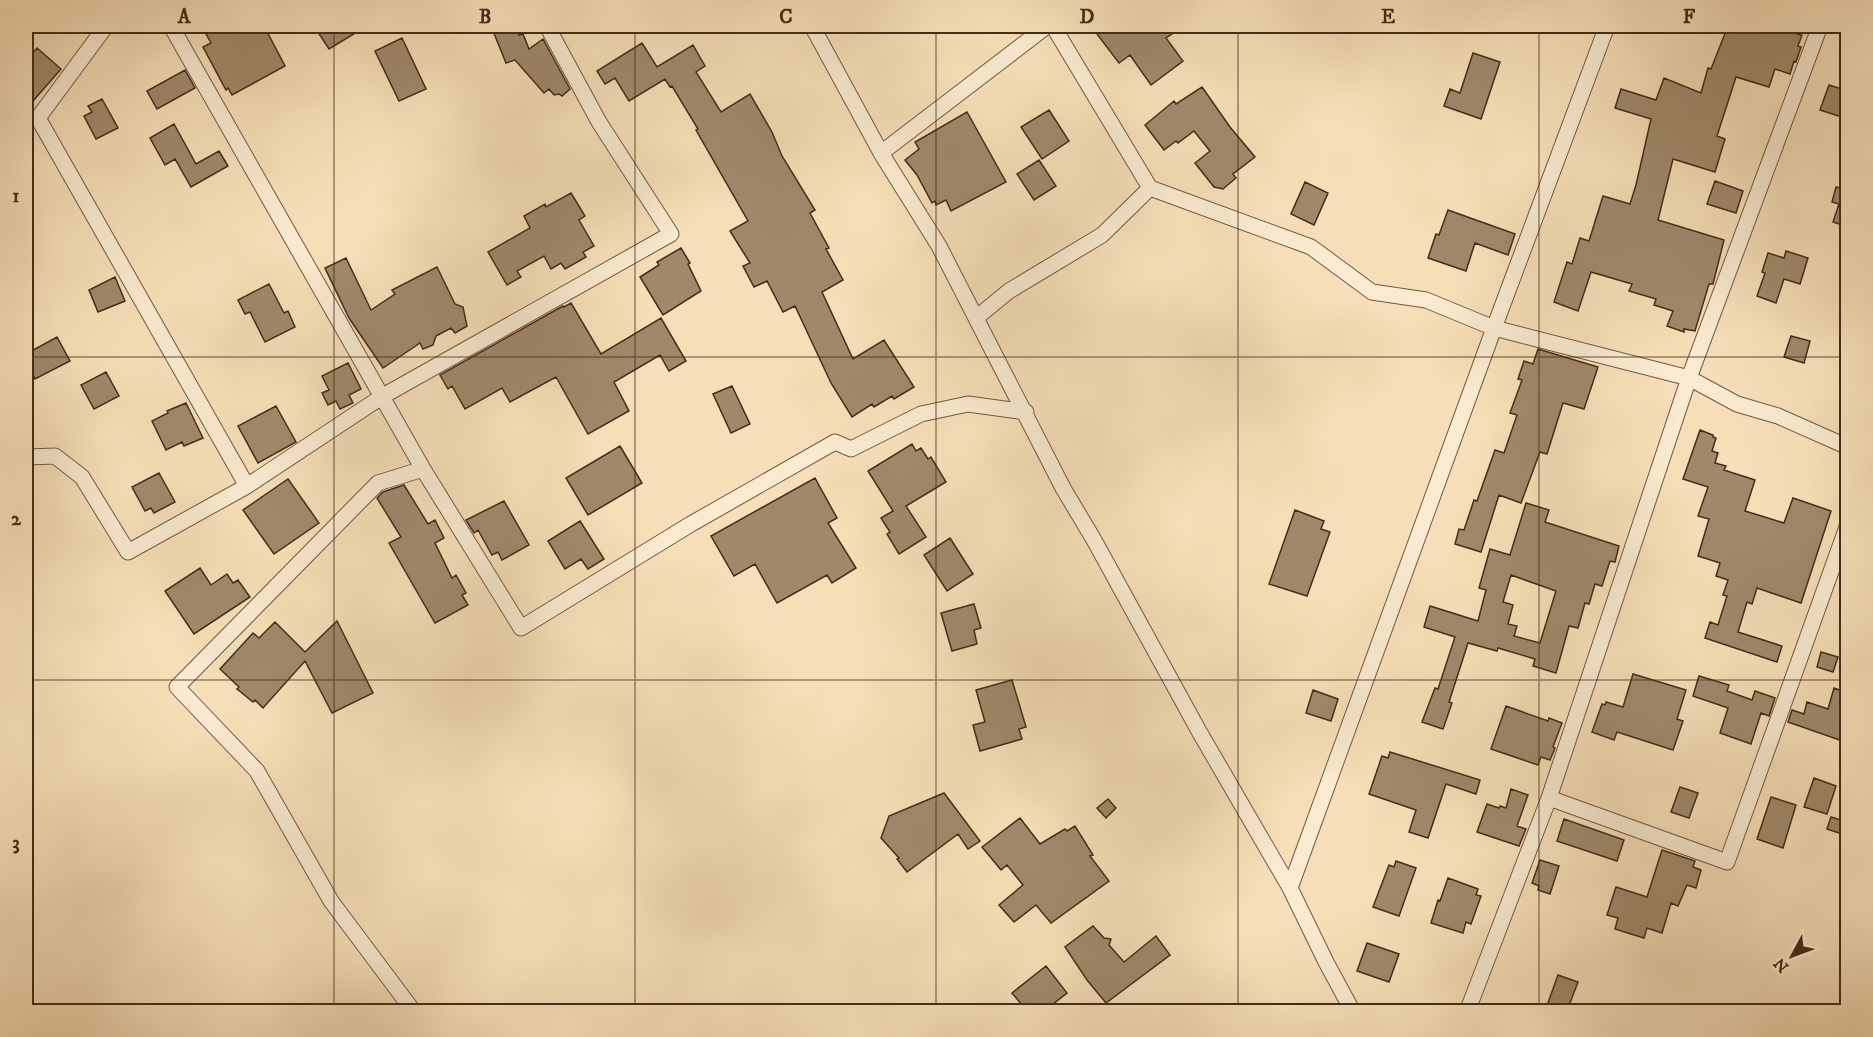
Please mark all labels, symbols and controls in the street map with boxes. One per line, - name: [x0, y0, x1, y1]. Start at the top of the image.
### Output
- text: A: [177, 5, 192, 30]
- text: B: [479, 5, 491, 30]
- text: C: [779, 5, 793, 30]
- text: D: [1080, 5, 1095, 30]
- text: E: [1381, 5, 1395, 30]
- text: F: [1683, 5, 1696, 30]
- text: 1: [12, 184, 20, 209]
- text: 2: [11, 507, 22, 532]
- text: 3: [12, 831, 20, 856]
- north arrow: [1762, 926, 1822, 986]
- text: N: [1770, 954, 1793, 977]

